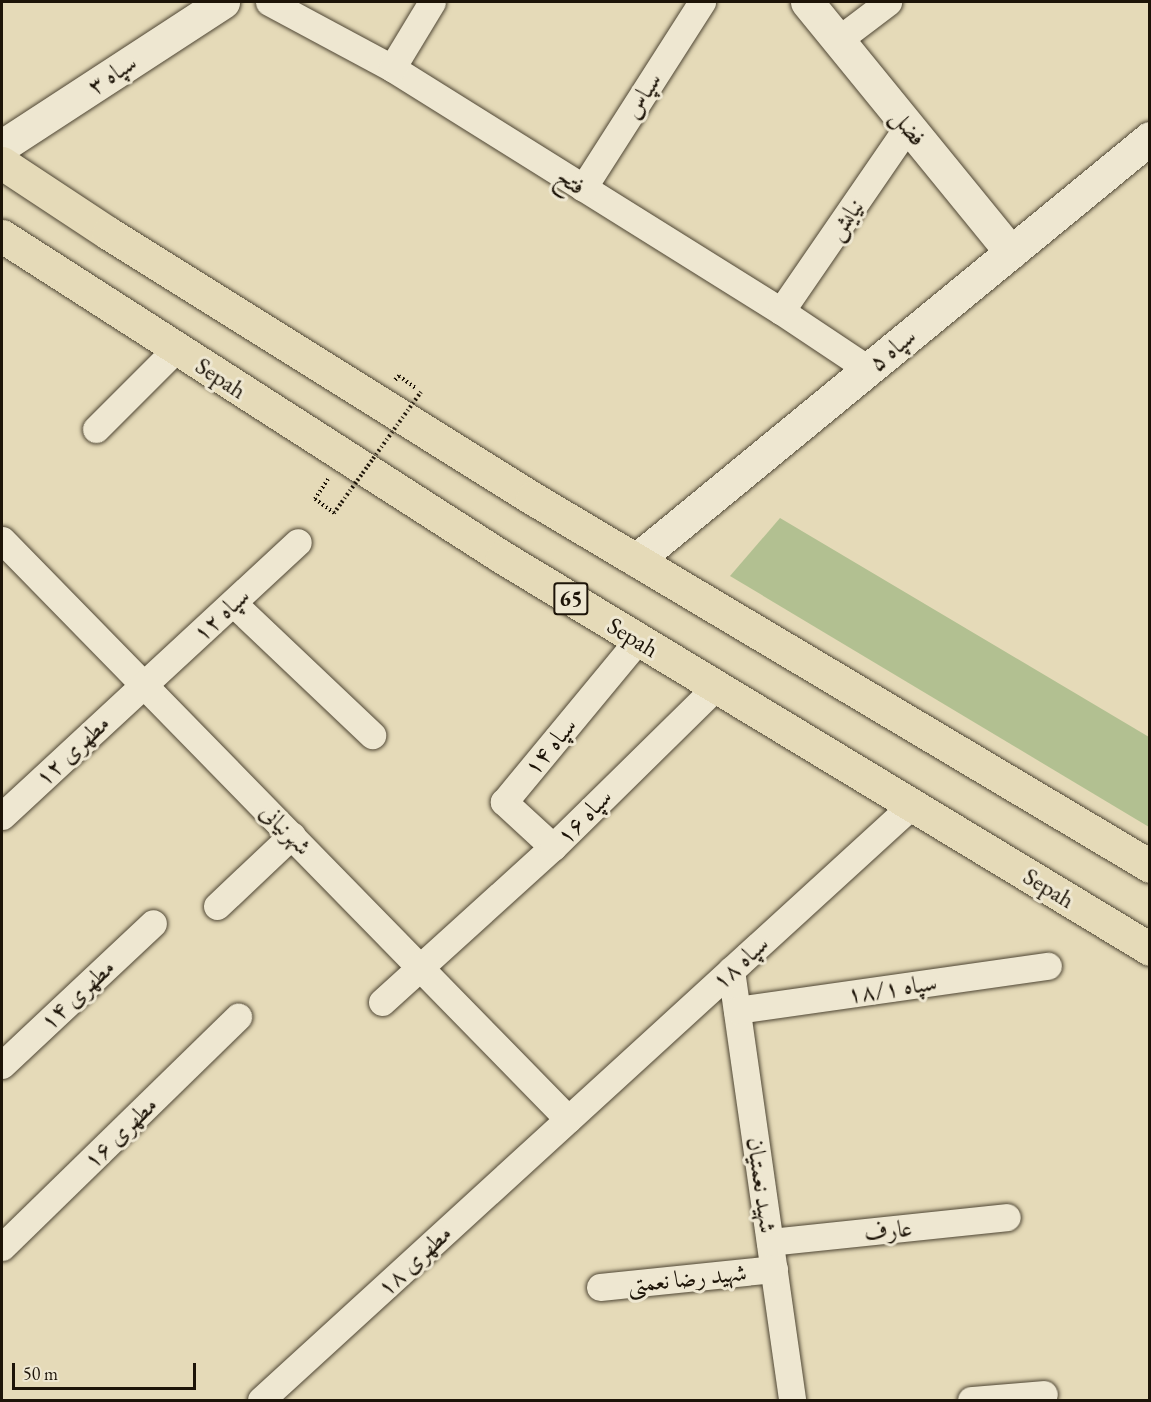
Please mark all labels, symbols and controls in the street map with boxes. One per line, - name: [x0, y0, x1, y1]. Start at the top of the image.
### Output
- street label: سپاه ۳: [82, 48, 142, 100]
- street label: سپاس: [617, 67, 667, 123]
- street label: فضل: [885, 102, 933, 152]
- street label: فتح: [551, 161, 591, 201]
- street label: نیایش: [820, 193, 870, 245]
- street label: سپاه ۵: [862, 321, 922, 377]
- street label: Sepah: [190, 351, 252, 405]
- road number: 65: [553, 580, 589, 618]
- street label: سپاه ۱۲: [187, 581, 255, 647]
- street label: Sepah: [602, 611, 664, 663]
- street label: مطهری ۱۲: [29, 708, 115, 792]
- street label: سپاه ۱۴: [518, 711, 582, 781]
- street label: سپاه ۱۶: [550, 782, 618, 850]
- street label: شهرنیانی: [254, 797, 318, 861]
- street label: Sepah: [1018, 862, 1080, 914]
- street label: سپاه ۱۸: [706, 929, 774, 995]
- street label: مطهری ۱۴: [34, 952, 120, 1036]
- street label: سپاه ۱۸/۱: [845, 967, 939, 1009]
- street label: مطهری ۱۶: [77, 1090, 163, 1174]
- street label: شهید نعمتیان: [741, 1135, 783, 1235]
- street label: عارف: [863, 1213, 913, 1247]
- street label: مطهری ۱۸: [371, 1218, 457, 1302]
- street label: شهید رضا نعمتی: [626, 1257, 748, 1299]
- scale bar: [15, 1351, 200, 1389]
- text: 50 m: [23, 1362, 58, 1385]

